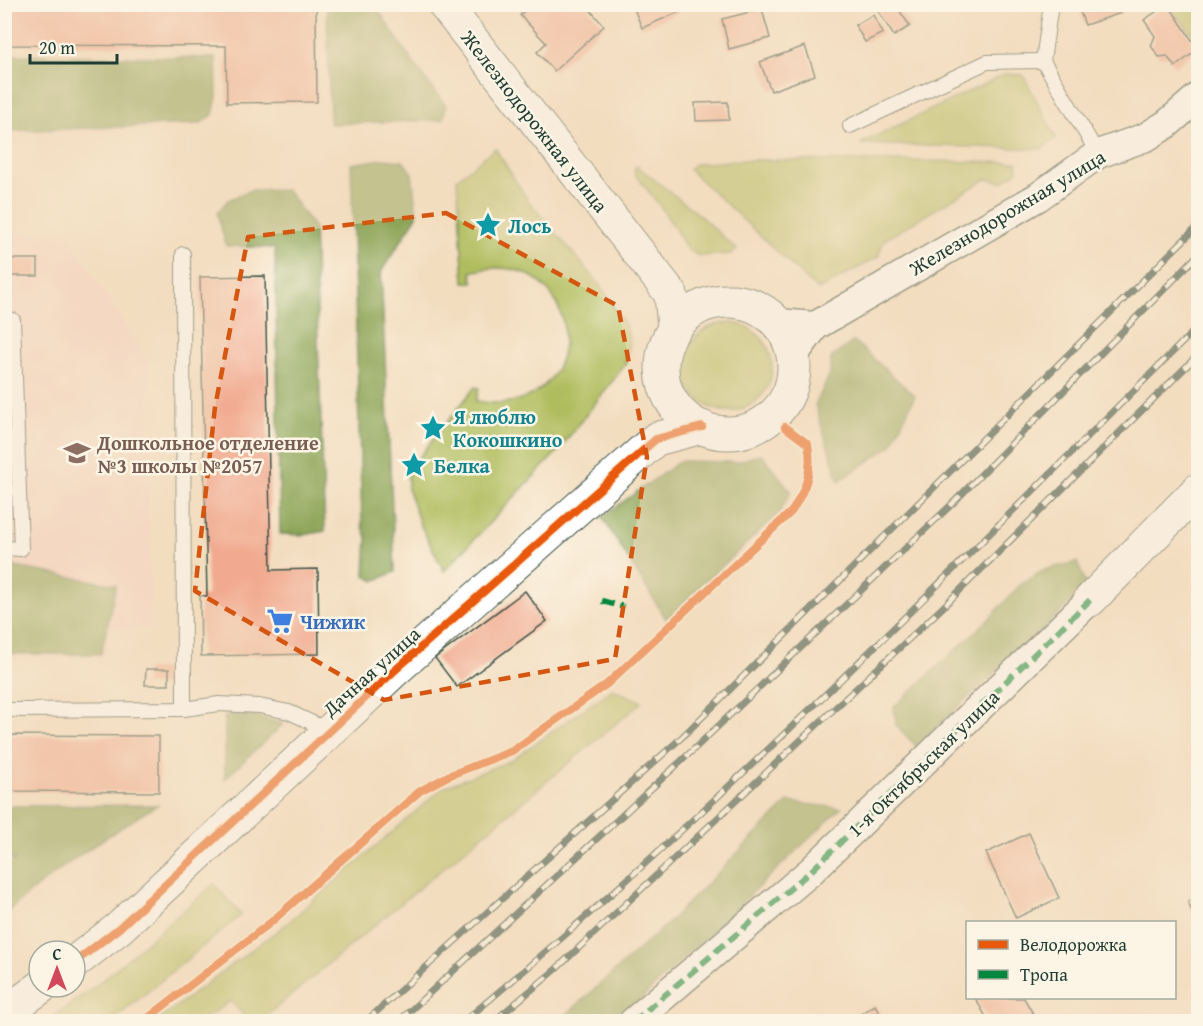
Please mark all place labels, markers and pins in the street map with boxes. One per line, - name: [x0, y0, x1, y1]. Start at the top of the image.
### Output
- place icon: Лось: [473, 210, 503, 240]
- place label: Лось: [508, 211, 552, 240]
- place label: Я люблю Кокошкино: [452, 402, 563, 454]
- place icon: Я люблю Кокошкино: [418, 413, 448, 443]
- place label: Дошкольное отделение №3 школы №2057: [96, 428, 319, 480]
- school or university icon: Дошкольное отделение №3 школы №2057: [62, 438, 92, 468]
- place icon: Белка: [399, 450, 429, 480]
- place label: Белка: [434, 451, 490, 480]
- supermarket icon: Чижик: [265, 606, 295, 636]
- place label: Чижик: [300, 607, 366, 636]

